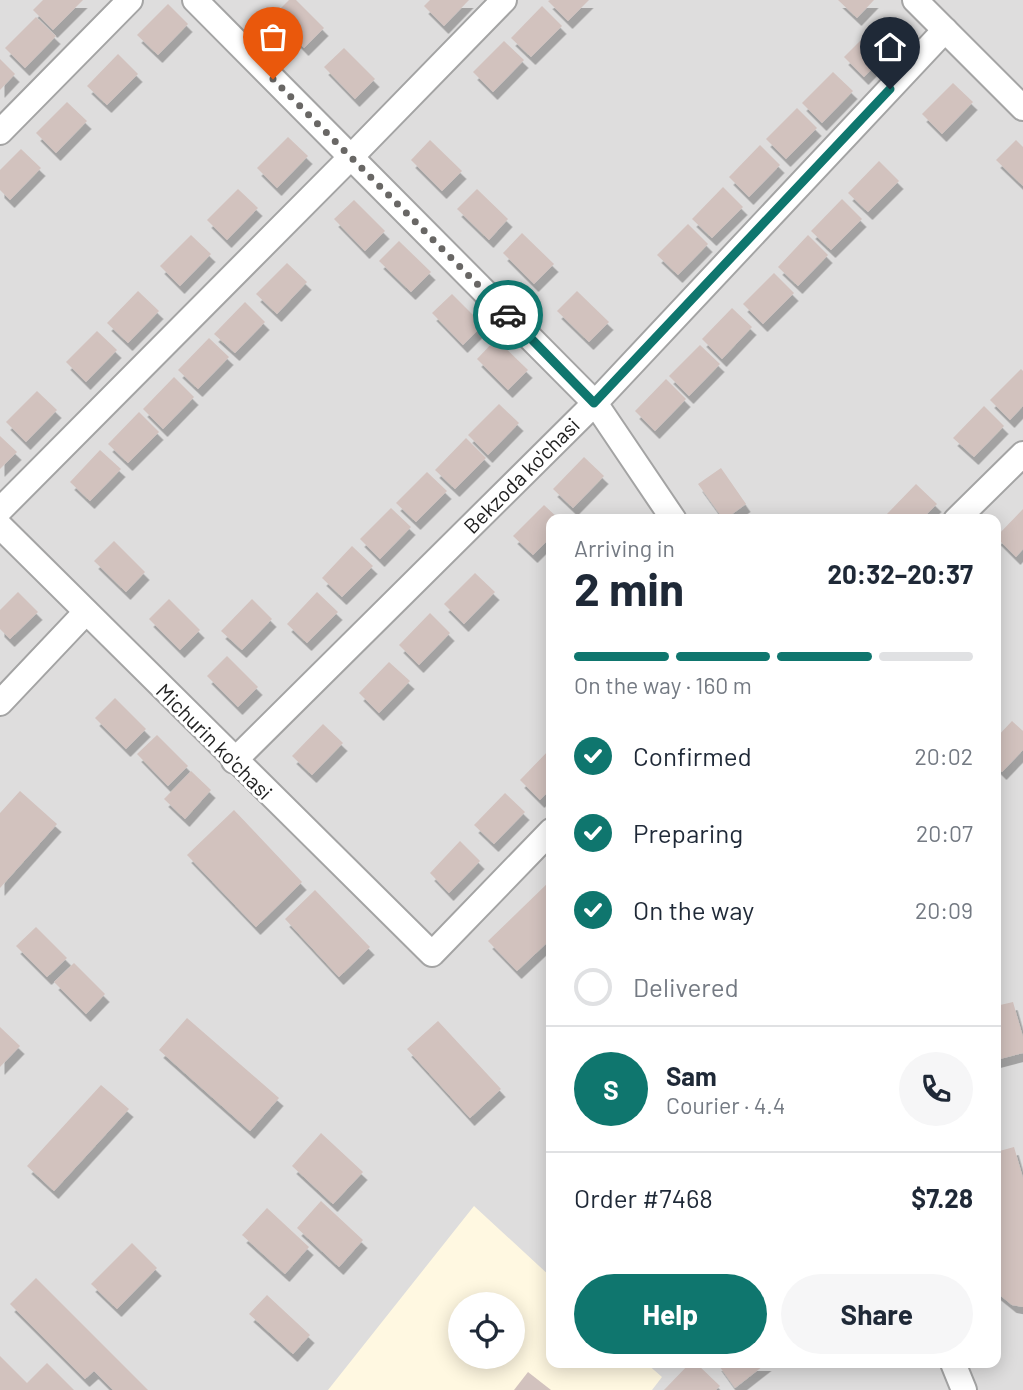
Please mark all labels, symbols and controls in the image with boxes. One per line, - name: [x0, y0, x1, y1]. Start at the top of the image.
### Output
- pin: [243, 7, 303, 79]
- pin: [860, 17, 920, 89]
- icon: bag: [254, 18, 292, 56]
- icon: home: [871, 28, 909, 66]
- courier: [473, 280, 543, 350]
- icon: car: [489, 296, 527, 334]
- street label: Bekzoda ko'chasi: [458, 412, 584, 538]
- text: Arriving in: [574, 534, 675, 562]
- text: 20:32–20:37: [827, 558, 973, 589]
- text: 2 min: [574, 560, 684, 615]
- text: On the way · 160 m: [574, 671, 752, 699]
- street label: Michurin ko'chasi: [152, 678, 278, 804]
- icon: check: [574, 737, 612, 775]
- text: Confirmed: [633, 740, 752, 771]
- text: 20:02: [915, 742, 973, 770]
- icon: check: [574, 814, 612, 852]
- text: Preparing: [633, 817, 743, 848]
- text: 20:07: [916, 819, 973, 847]
- icon: check: [574, 891, 612, 929]
- text: On the way: [633, 894, 754, 925]
- text: 20:09: [915, 896, 973, 924]
- text: Delivered: [633, 971, 739, 1002]
- button: phone: [899, 1052, 973, 1126]
- text: Sam: [666, 1060, 717, 1091]
- text: S: [603, 1074, 619, 1105]
- text: Courier · 4.4: [666, 1091, 785, 1119]
- text: Order #7468: [574, 1182, 713, 1213]
- text: $7.28: [911, 1182, 973, 1213]
- button: Help: [574, 1274, 767, 1354]
- button: Share: [781, 1274, 973, 1354]
- map controls: [448, 1292, 525, 1369]
- button: locate: [448, 1292, 525, 1369]

